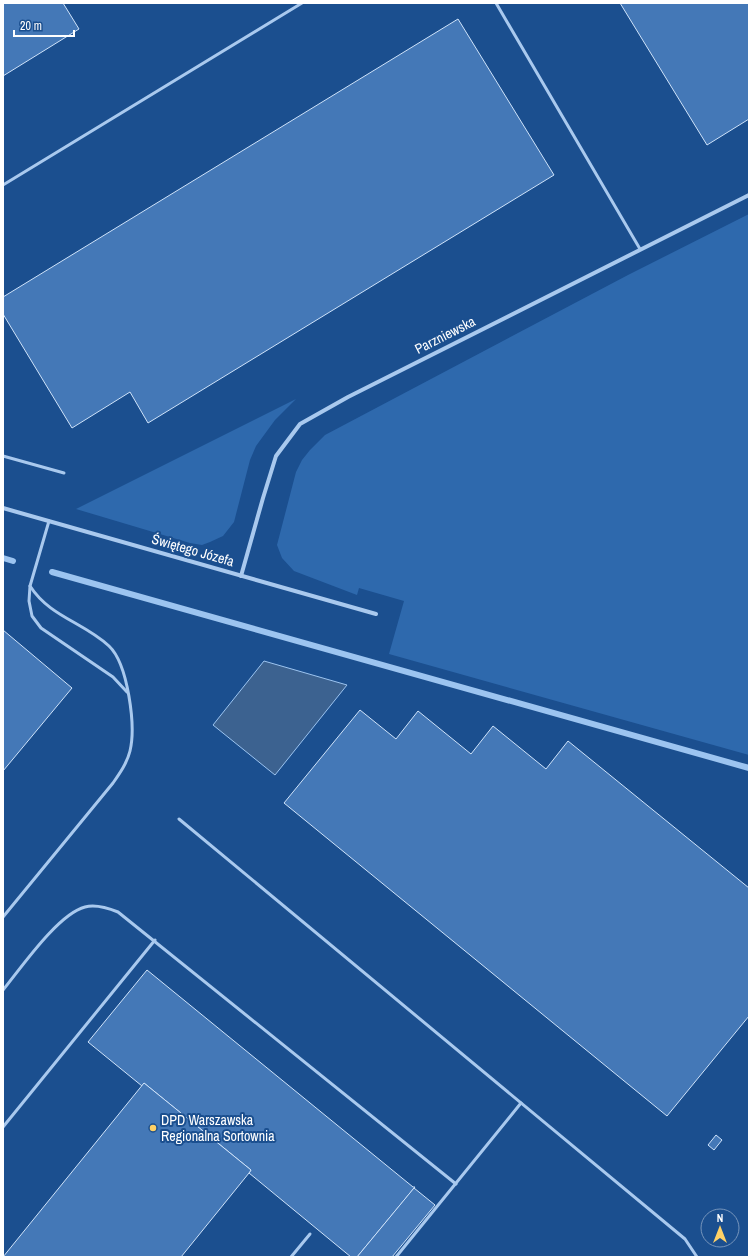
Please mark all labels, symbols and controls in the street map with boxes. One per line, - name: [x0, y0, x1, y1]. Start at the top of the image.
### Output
- scale bar: [14, 12, 74, 38]
- text: 20 m: [20, 18, 42, 34]
- street label: Parzniewska: [412, 312, 479, 358]
- street label: Świętego Józefa: [150, 530, 237, 571]
- place label: DPD Warszawska Regionalna Sortownia: [161, 1111, 275, 1145]
- marker: DPD Warszawska Regionalna Sortownia: [148, 1123, 158, 1133]
- north arrow: [700, 1208, 740, 1248]
- text: N: [717, 1211, 723, 1225]

